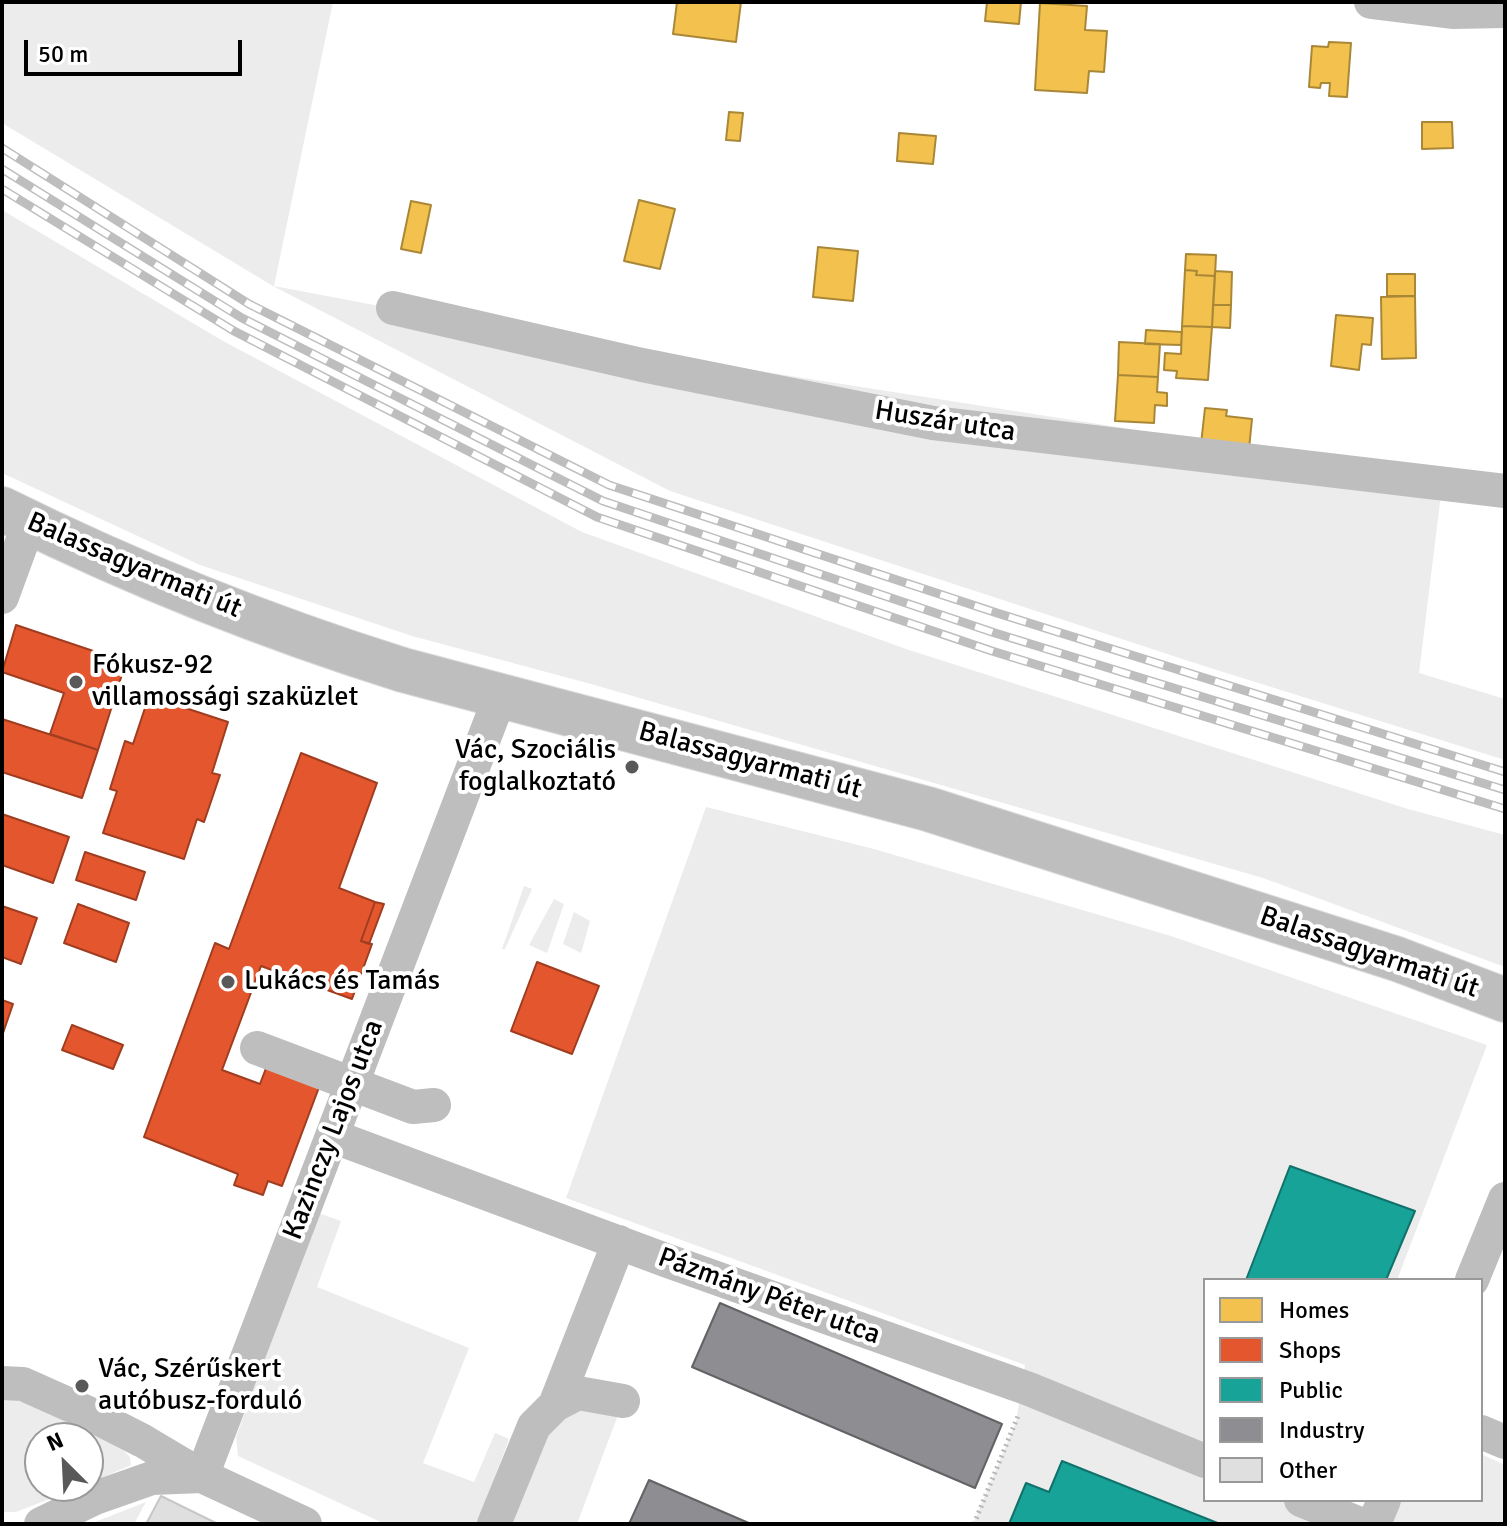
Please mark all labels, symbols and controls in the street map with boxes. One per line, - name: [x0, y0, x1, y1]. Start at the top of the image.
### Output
- scale bar: [28, 24, 246, 74]
- text: 50 m: [38, 39, 88, 69]
- street label: Huszár utca: [872, 394, 1018, 450]
- street label: Balassagyarmati út: [22, 506, 246, 626]
- place label: Fókusz-92 villamossági szaküzlet: [92, 649, 358, 715]
- marker: Fókusz-92 villamossági szaküzlet: [67, 673, 85, 691]
- street label: Balassagyarmati út: [635, 715, 865, 807]
- place label: Vác, Szociális foglalkoztató: [455, 734, 616, 800]
- marker: Vác, Szociális foglalkoztató: [623, 758, 641, 776]
- street label: Balassagyarmati út: [1255, 900, 1483, 1006]
- place label: Lukács és Tamás: [244, 965, 440, 999]
- marker: Lukács és Tamás: [219, 973, 237, 991]
- street label: Kazinczy Lajos utca: [277, 1015, 391, 1245]
- street label: Pázmány Péter utca: [653, 1241, 885, 1353]
- legend: [1203, 1278, 1483, 1502]
- text: Homes: [1279, 1295, 1349, 1325]
- text: Shops: [1279, 1335, 1341, 1365]
- place label: Vác, Szérűskert autóbusz-forduló: [98, 1353, 302, 1419]
- text: Public: [1279, 1375, 1343, 1405]
- marker: Vác, Szérűskert autóbusz-forduló: [73, 1377, 91, 1395]
- text: Industry: [1279, 1415, 1365, 1445]
- north arrow: [24, 1422, 104, 1502]
- text: N: [42, 1426, 67, 1457]
- text: Other: [1279, 1455, 1337, 1485]

